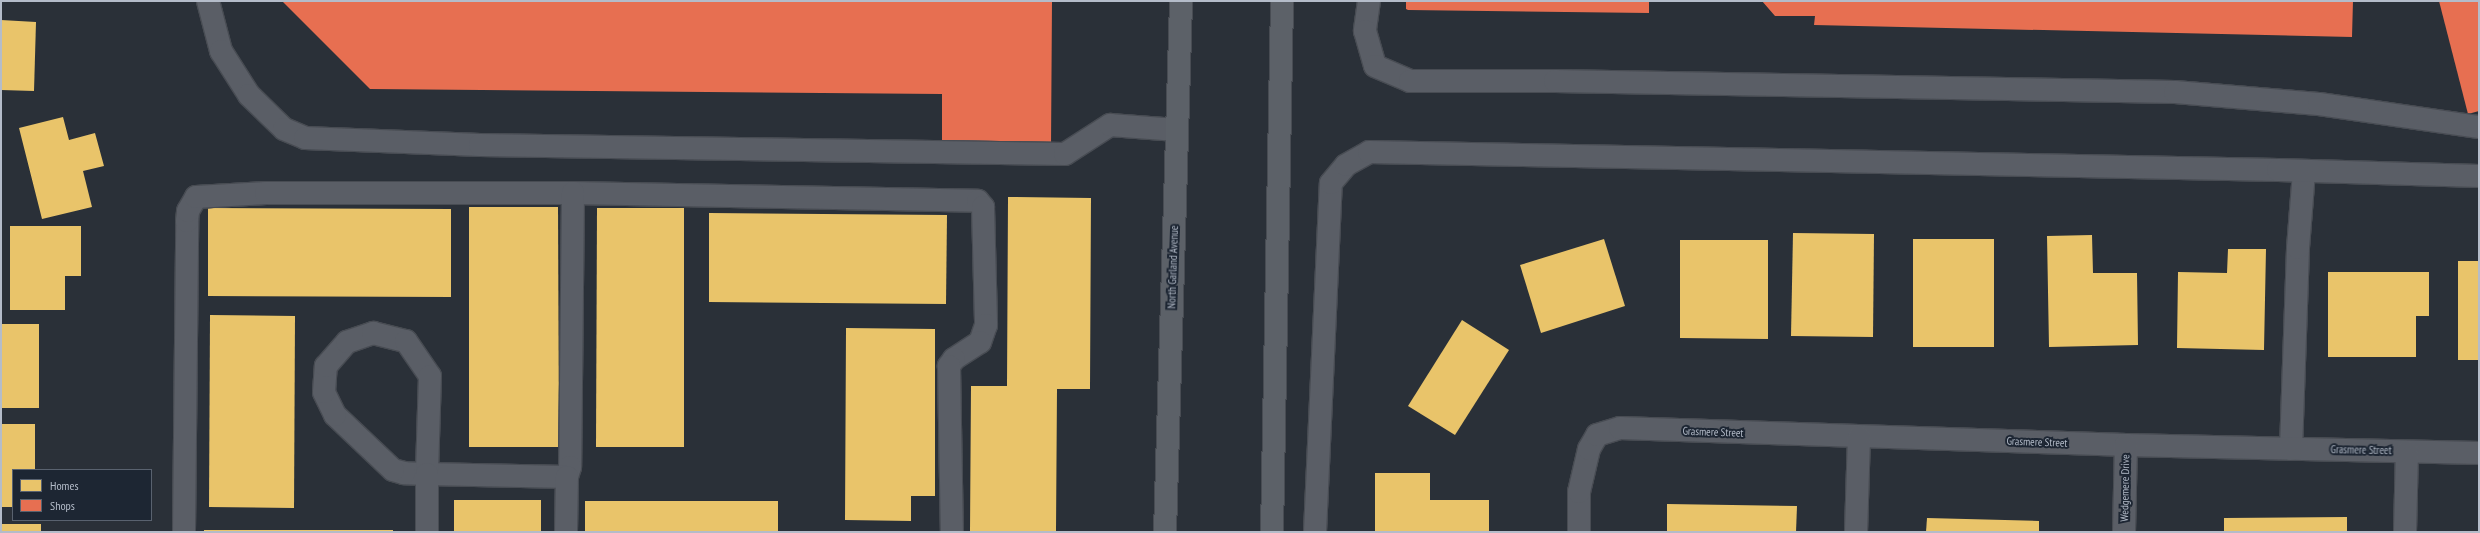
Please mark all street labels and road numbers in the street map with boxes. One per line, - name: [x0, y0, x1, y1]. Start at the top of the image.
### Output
- street label: North Garland Avenue: [1165, 225, 1181, 309]
- street label: Grasmere Street: [1682, 424, 1744, 440]
- street label: Grasmere Street: [2006, 434, 2068, 450]
- street label: Grasmere Street: [2330, 443, 2392, 457]
- street label: Wedgemere Drive: [2118, 454, 2132, 522]

